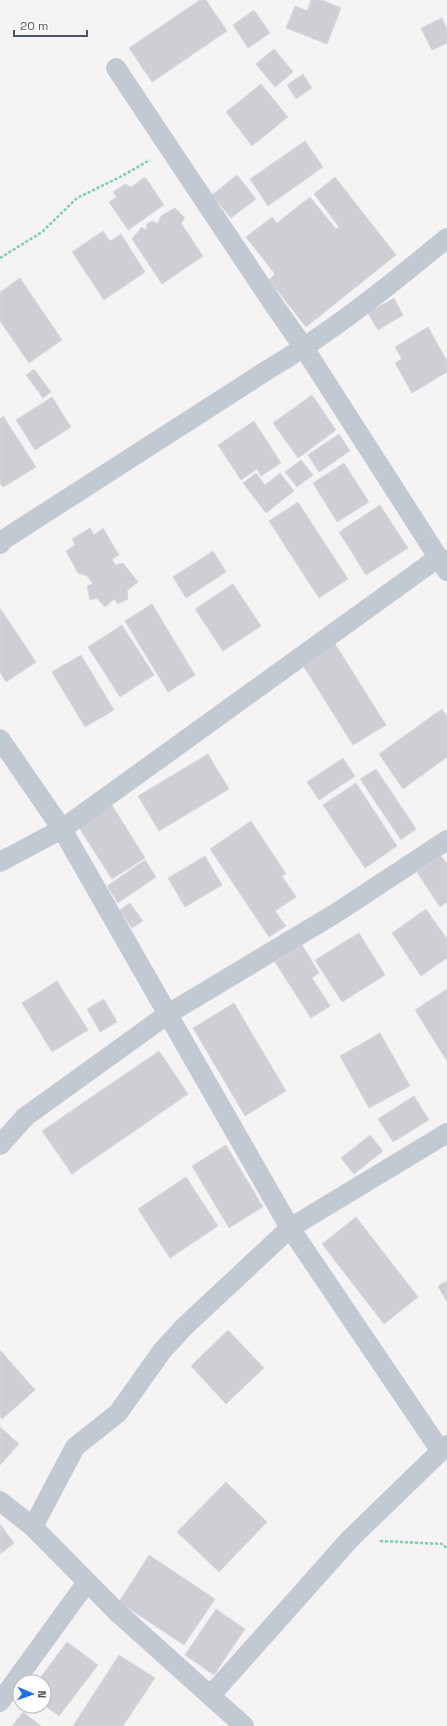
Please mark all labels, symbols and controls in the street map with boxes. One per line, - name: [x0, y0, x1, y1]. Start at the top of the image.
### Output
- scale bar: [14, 12, 87, 38]
- text: 20 m: [20, 18, 48, 34]
- north arrow: [12, 1674, 52, 1714]
- text: N: [35, 1690, 49, 1698]

